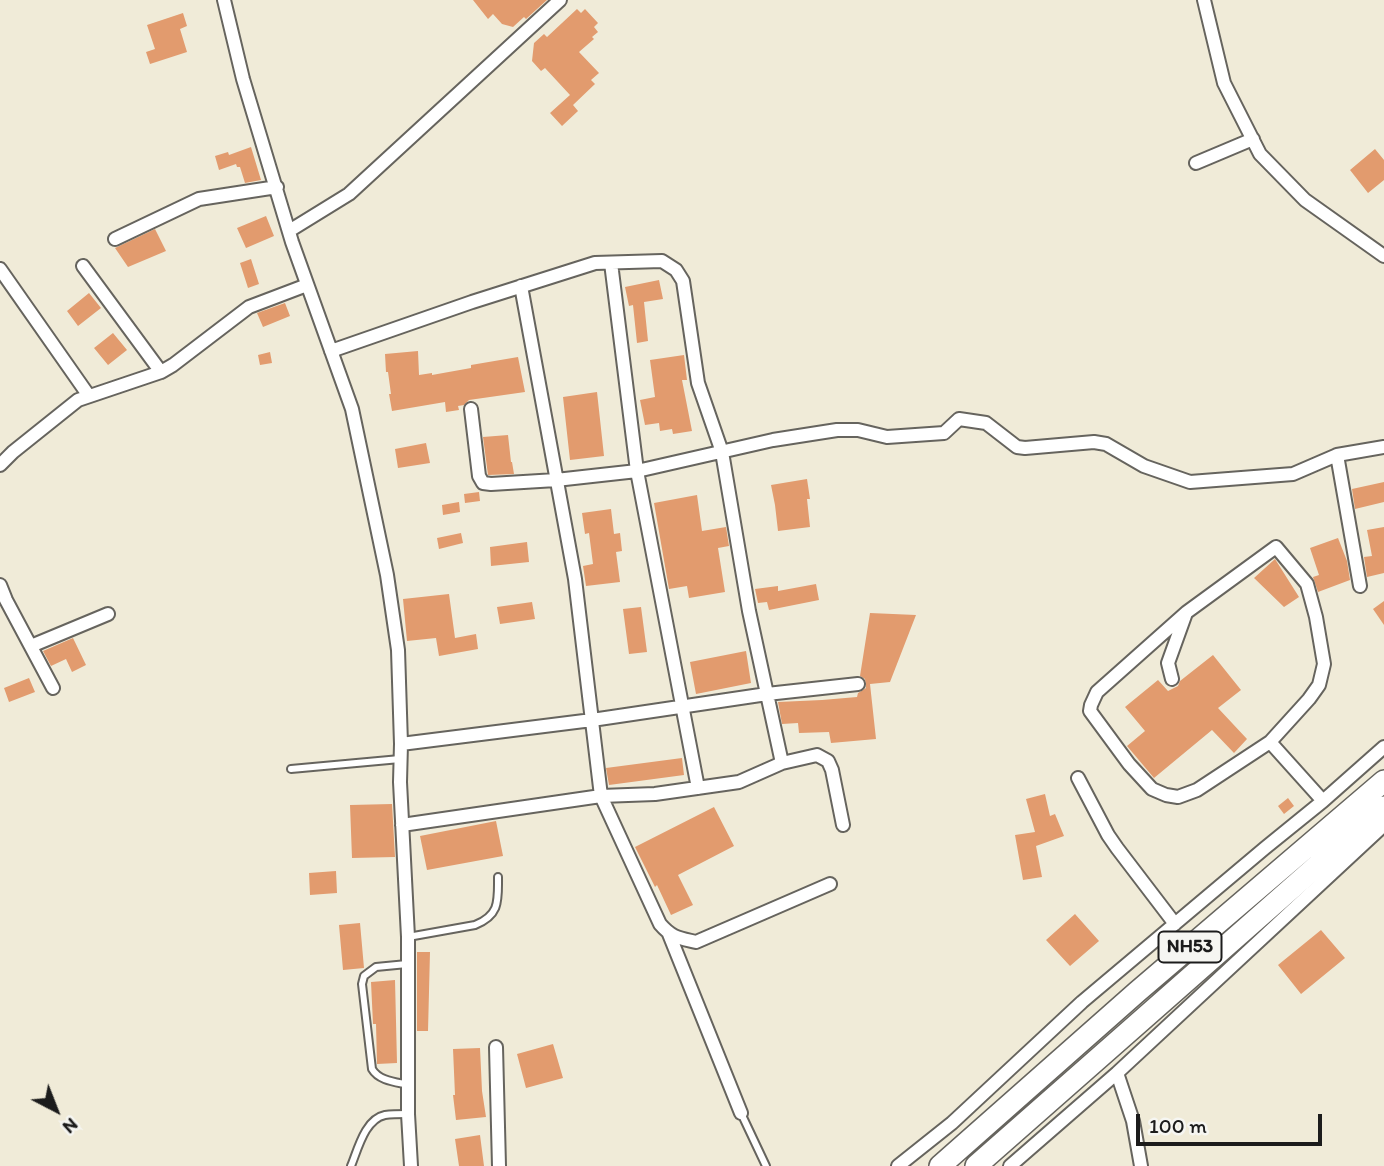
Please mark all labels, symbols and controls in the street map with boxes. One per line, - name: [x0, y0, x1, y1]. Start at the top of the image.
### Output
- road number: NH53: [1158, 931, 1222, 962]
- north arrow: [21, 1075, 91, 1145]
- scale bar: [1139, 1100, 1324, 1144]
- text: N: [58, 1113, 83, 1139]
- text: 100 m: [1149, 1113, 1207, 1138]

